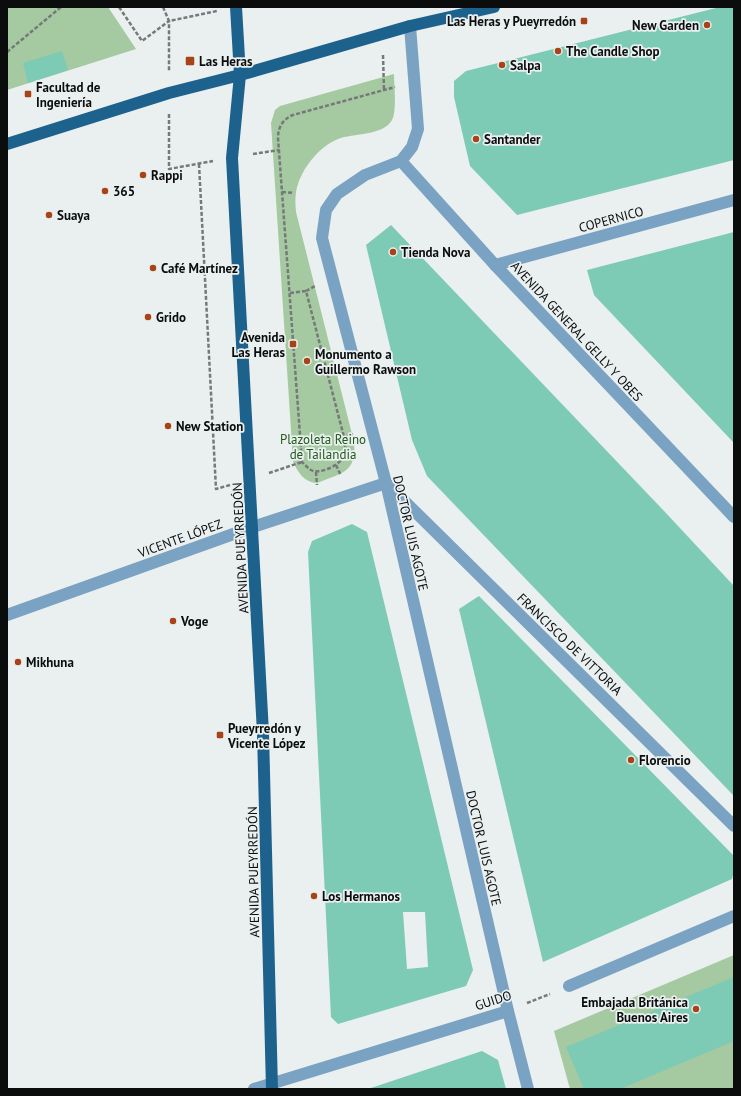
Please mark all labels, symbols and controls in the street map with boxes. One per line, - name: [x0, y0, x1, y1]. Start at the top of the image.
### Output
- place label: Las Heras y Pueyrredón: [447, 13, 576, 30]
- marker: Las Heras y Pueyrredón: [579, 16, 589, 26]
- place label: New Garden: [632, 17, 699, 34]
- marker: New Garden: [702, 20, 712, 30]
- place label: The Candle Shop: [566, 43, 660, 60]
- marker: The Candle Shop: [553, 46, 563, 56]
- place label: Las Heras: [199, 53, 253, 70]
- marker: Las Heras: [184, 55, 196, 67]
- place label: Salpa: [510, 57, 541, 74]
- marker: Salpa: [497, 60, 507, 70]
- place label: Facultad de Ingeniería: [36, 79, 101, 111]
- marker: Facultad de Ingeniería: [23, 89, 33, 99]
- place label: Santander: [484, 131, 541, 148]
- marker: Santander: [471, 134, 481, 144]
- place label: Rappi: [151, 167, 183, 184]
- marker: Rappi: [138, 170, 148, 180]
- place label: 365: [113, 183, 135, 200]
- marker: 365: [100, 186, 110, 196]
- street label: COPERNICO: [577, 203, 646, 236]
- place label: Suaya: [57, 207, 90, 224]
- marker: Suaya: [44, 210, 54, 220]
- place label: Tienda Nova: [401, 244, 470, 261]
- marker: Tienda Nova: [388, 247, 398, 257]
- street label: AVENIDA GENERAL GELLY Y OBES: [507, 258, 646, 405]
- place label: Café Martínez: [161, 260, 238, 277]
- marker: Café Martínez: [148, 263, 158, 273]
- place label: Grido: [156, 309, 186, 326]
- marker: Grido: [143, 312, 153, 322]
- place label: Avenida Las Heras: [232, 329, 285, 361]
- marker: Avenida Las Heras: [288, 339, 298, 349]
- place label: Monumento a Guillermo Rawson: [315, 346, 416, 378]
- marker: Monumento a Guillermo Rawson: [302, 356, 312, 366]
- place label: New Station: [176, 418, 243, 435]
- marker: New Station: [163, 421, 173, 431]
- park label: Plazoleta Reino de Tailandia: [280, 431, 366, 463]
- street label: DOCTOR LUIS AGOTE: [389, 474, 432, 592]
- street label: AVENIDA PUEYRREDÓN: [229, 482, 252, 614]
- street label: VICENTE LÓPEZ: [135, 515, 224, 562]
- street label: FRANCISCO DE VITTORIA: [513, 590, 626, 699]
- place label: Voge: [180, 613, 209, 630]
- marker: Voge: [168, 616, 178, 626]
- place label: Mikhuna: [26, 654, 74, 671]
- marker: Mikhuna: [13, 657, 23, 667]
- place label: Pueyrredón y Vicente López: [227, 720, 306, 752]
- marker: Pueyrredón y Vicente López: [215, 730, 225, 740]
- place label: Florencio: [639, 752, 691, 769]
- marker: Florencio: [626, 755, 636, 765]
- street label: DOCTOR LUIS AGOTE: [462, 789, 505, 907]
- street label: AVENIDA PUEYRREDÓN: [244, 806, 263, 938]
- place label: Los Hermanos: [322, 888, 401, 905]
- marker: Los Hermanos: [309, 891, 319, 901]
- street label: GUIDO: [473, 987, 514, 1014]
- place label: Embajada Británica Buenos Aires: [581, 994, 689, 1026]
- marker: Embajada Británica Buenos Aires: [691, 1004, 701, 1014]

